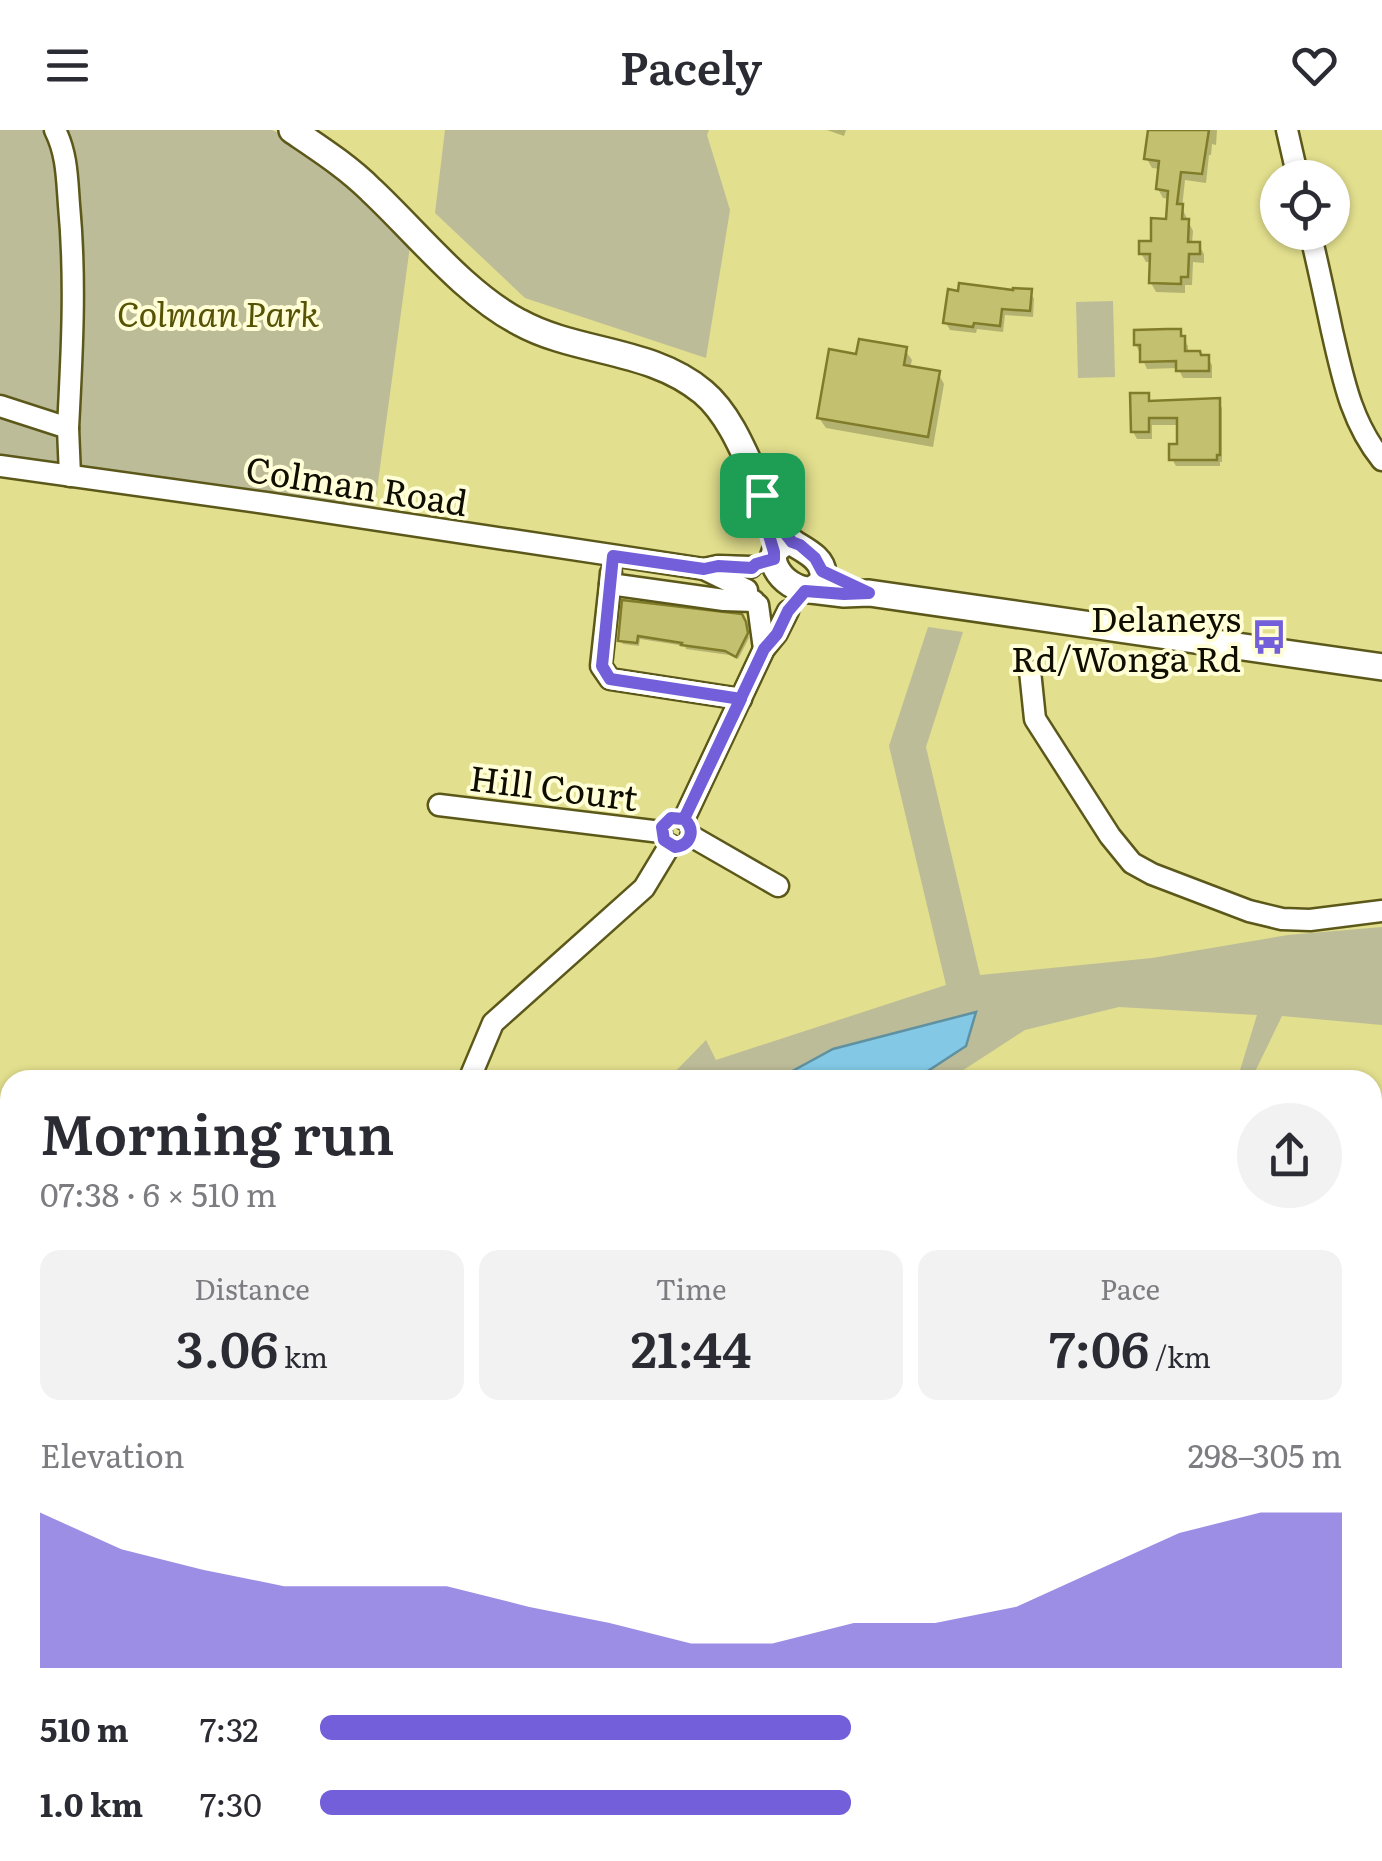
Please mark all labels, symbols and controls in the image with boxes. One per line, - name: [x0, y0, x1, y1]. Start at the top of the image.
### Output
- text: Pacely: [620, 32, 762, 99]
- icon: menu: [40, 38, 95, 93]
- icon: heart: [1287, 38, 1342, 93]
- map controls: [1260, 160, 1350, 250]
- button: locate: [1260, 160, 1350, 250]
- park label: Colman Park: [117, 286, 319, 338]
- street label: Colman Road: [243, 441, 471, 527]
- pin: [720, 453, 805, 538]
- icon: arrive: [735, 468, 790, 523]
- place label: Delaneys Rd/Wonga Rd: [1011, 591, 1241, 683]
- bus stop icon: Delaneys Rd/Wonga Rd: [1250, 618, 1288, 656]
- street label: Hill Court: [467, 750, 641, 822]
- text: Morning run: [40, 1090, 395, 1172]
- button: share: [1237, 1103, 1342, 1208]
- text: 07:38 · 6 × 510 m: [40, 1169, 277, 1217]
- text: Distance: [194, 1267, 310, 1309]
- text: Time: [655, 1267, 727, 1309]
- text: Pace: [1100, 1267, 1160, 1309]
- text: 3.06: [176, 1309, 278, 1383]
- text: 21:44: [631, 1309, 751, 1383]
- text: 7:06: [1049, 1309, 1149, 1383]
- text: km: [278, 1335, 328, 1377]
- text: /km: [1149, 1335, 1211, 1377]
- text: Elevation: [40, 1430, 185, 1478]
- text: 298–305 m: [1188, 1430, 1342, 1478]
- text: 510 m: [40, 1704, 129, 1752]
- text: 7:32: [200, 1704, 259, 1752]
- text: 1.0 km: [40, 1779, 143, 1827]
- text: 7:30: [200, 1779, 262, 1827]

